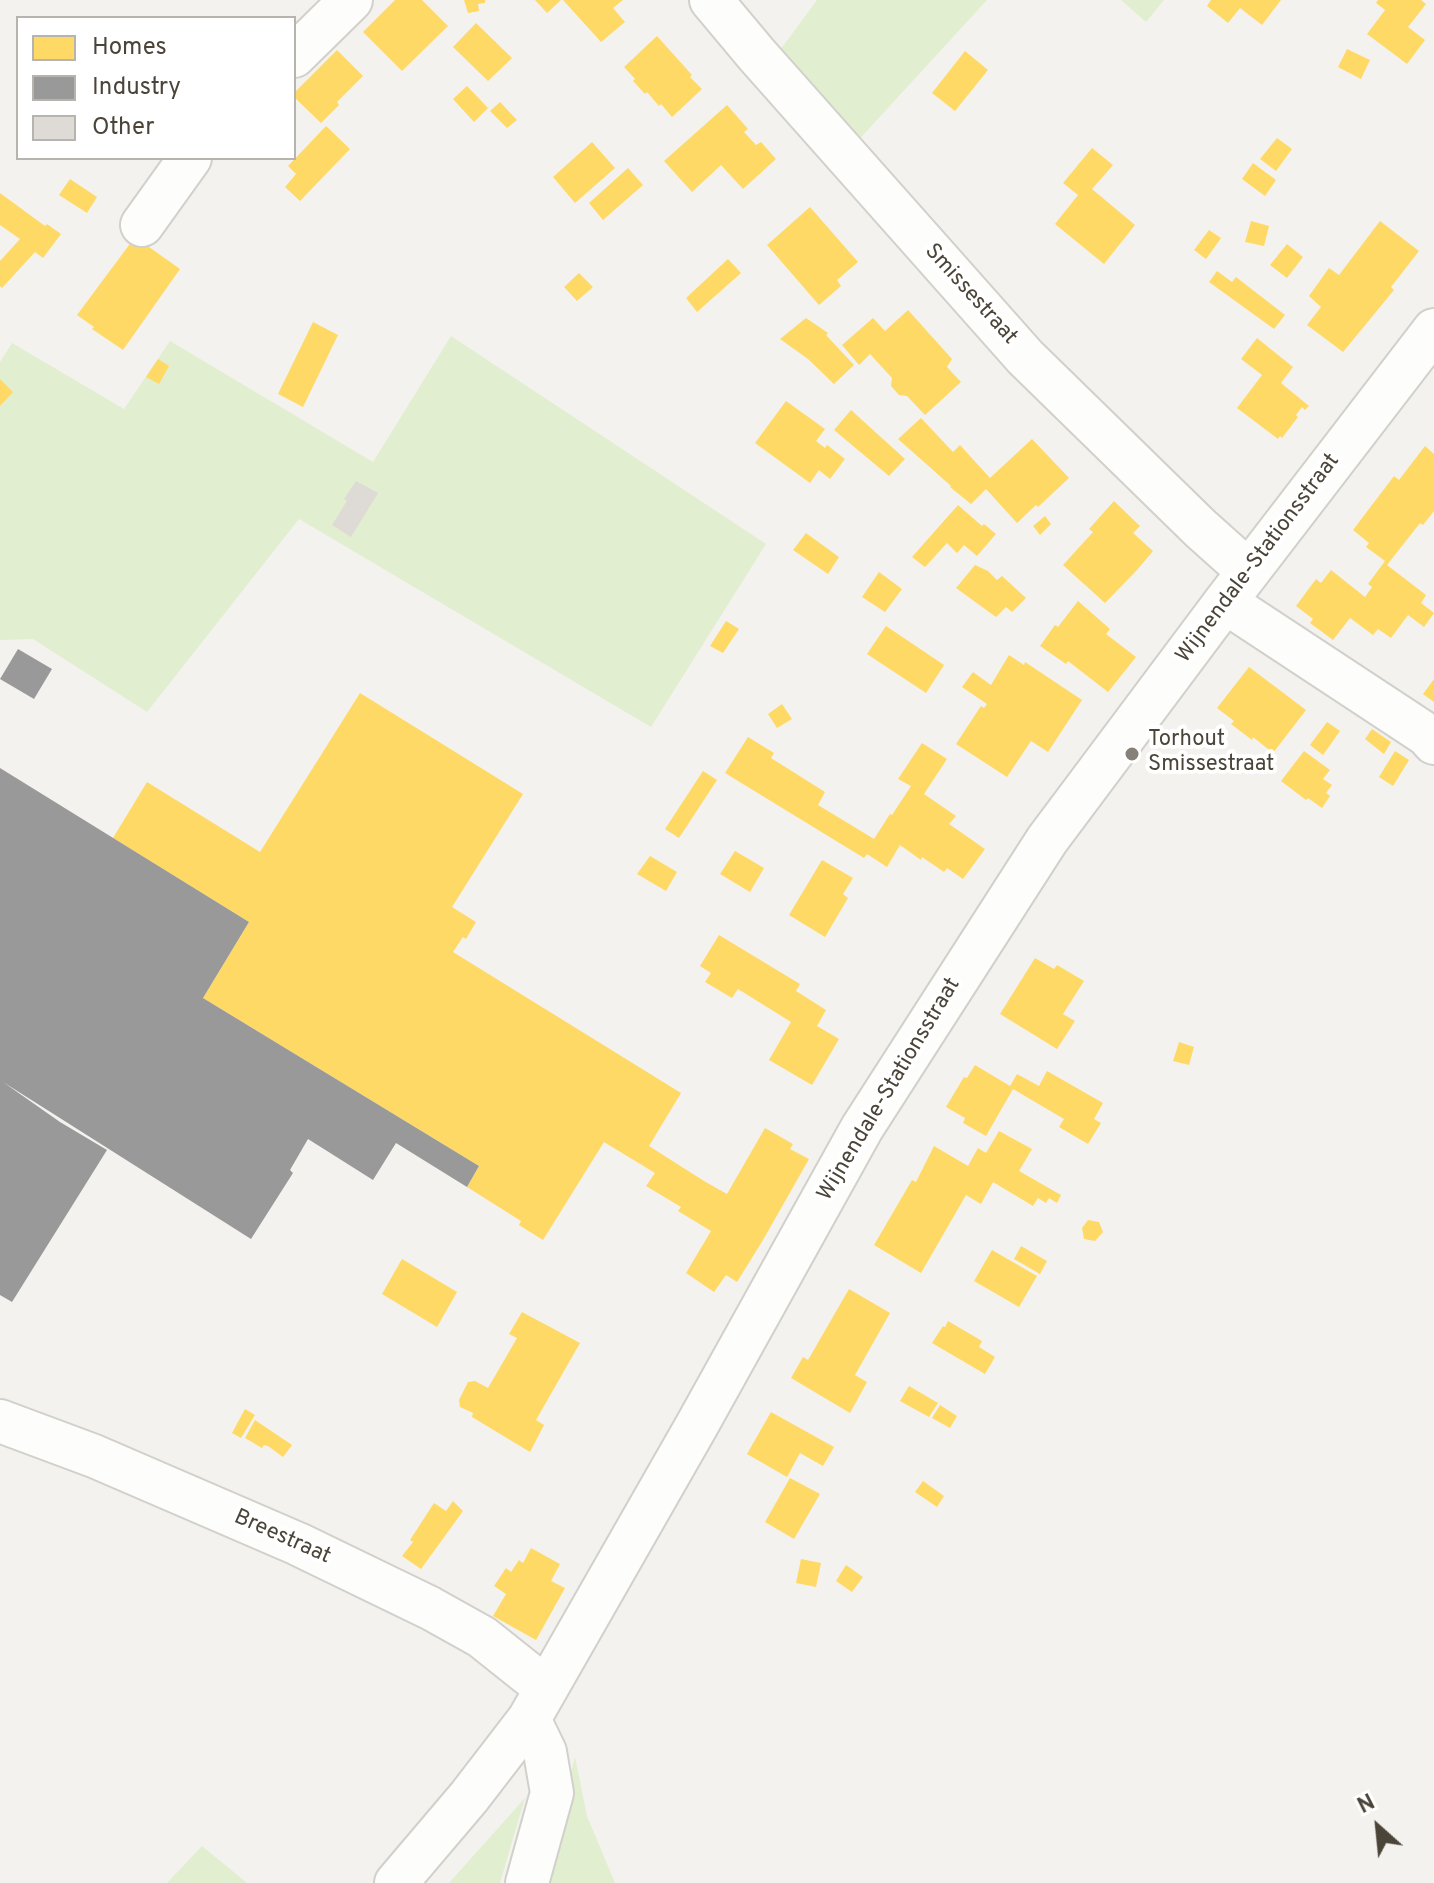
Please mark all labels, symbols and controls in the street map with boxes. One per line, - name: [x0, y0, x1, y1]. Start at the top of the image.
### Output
- legend: [16, 16, 296, 160]
- text: Homes: [92, 33, 167, 63]
- text: Industry: [92, 73, 181, 103]
- text: Other: [92, 113, 154, 143]
- street label: Smissestraat: [918, 239, 1022, 351]
- street label: Wijnendale-Stationsstraat: [1172, 449, 1346, 669]
- place label: Torhout Smissestraat: [1148, 728, 1274, 780]
- marker: Torhout Smissestraat: [1123, 745, 1141, 763]
- street label: Wijnendale-Stationsstraat: [813, 974, 967, 1206]
- street label: Breestraat: [229, 1505, 335, 1571]
- north arrow: [1338, 1787, 1418, 1867]
- text: N: [1354, 1790, 1380, 1821]

